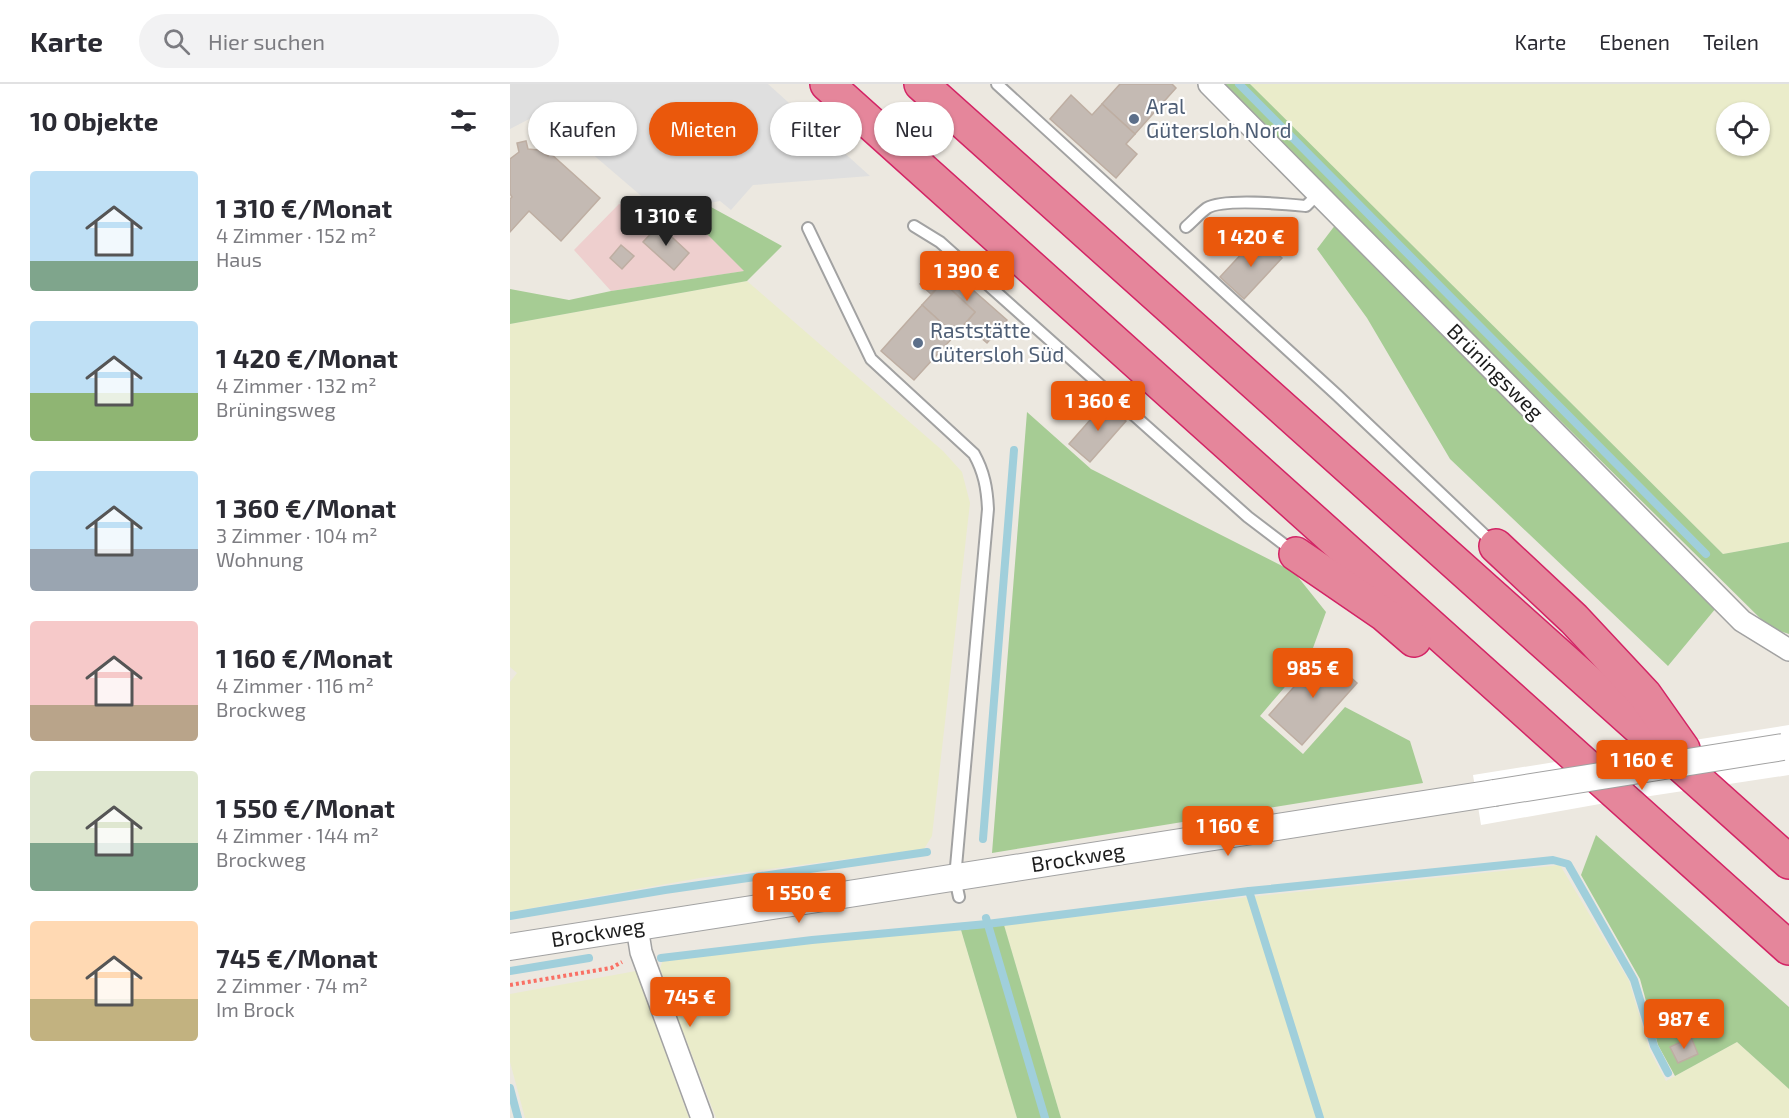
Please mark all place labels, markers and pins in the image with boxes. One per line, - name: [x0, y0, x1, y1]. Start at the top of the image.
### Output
- place label: Aral Gütersloh Nord: [1146, 93, 1292, 142]
- marker: Aral Gütersloh Nord: [1127, 112, 1141, 126]
- pin: 1 310 €: [611, 196, 721, 247]
- pin: 1 420 €: [1196, 217, 1306, 268]
- pin: 1 390 €: [912, 251, 1022, 302]
- place label: Raststätte Gütersloh Süd: [930, 317, 1064, 366]
- marker: Raststätte Gütersloh Süd: [911, 336, 925, 350]
- pin: 1 360 €: [1043, 381, 1153, 432]
- pin: 985 €: [1271, 648, 1355, 699]
- pin: 1 160 €: [1587, 740, 1697, 791]
- pin: 1 160 €: [1173, 806, 1283, 857]
- pin: 1 550 €: [744, 873, 854, 924]
- pin: 745 €: [648, 977, 732, 1028]
- pin: 987 €: [1642, 999, 1726, 1050]

